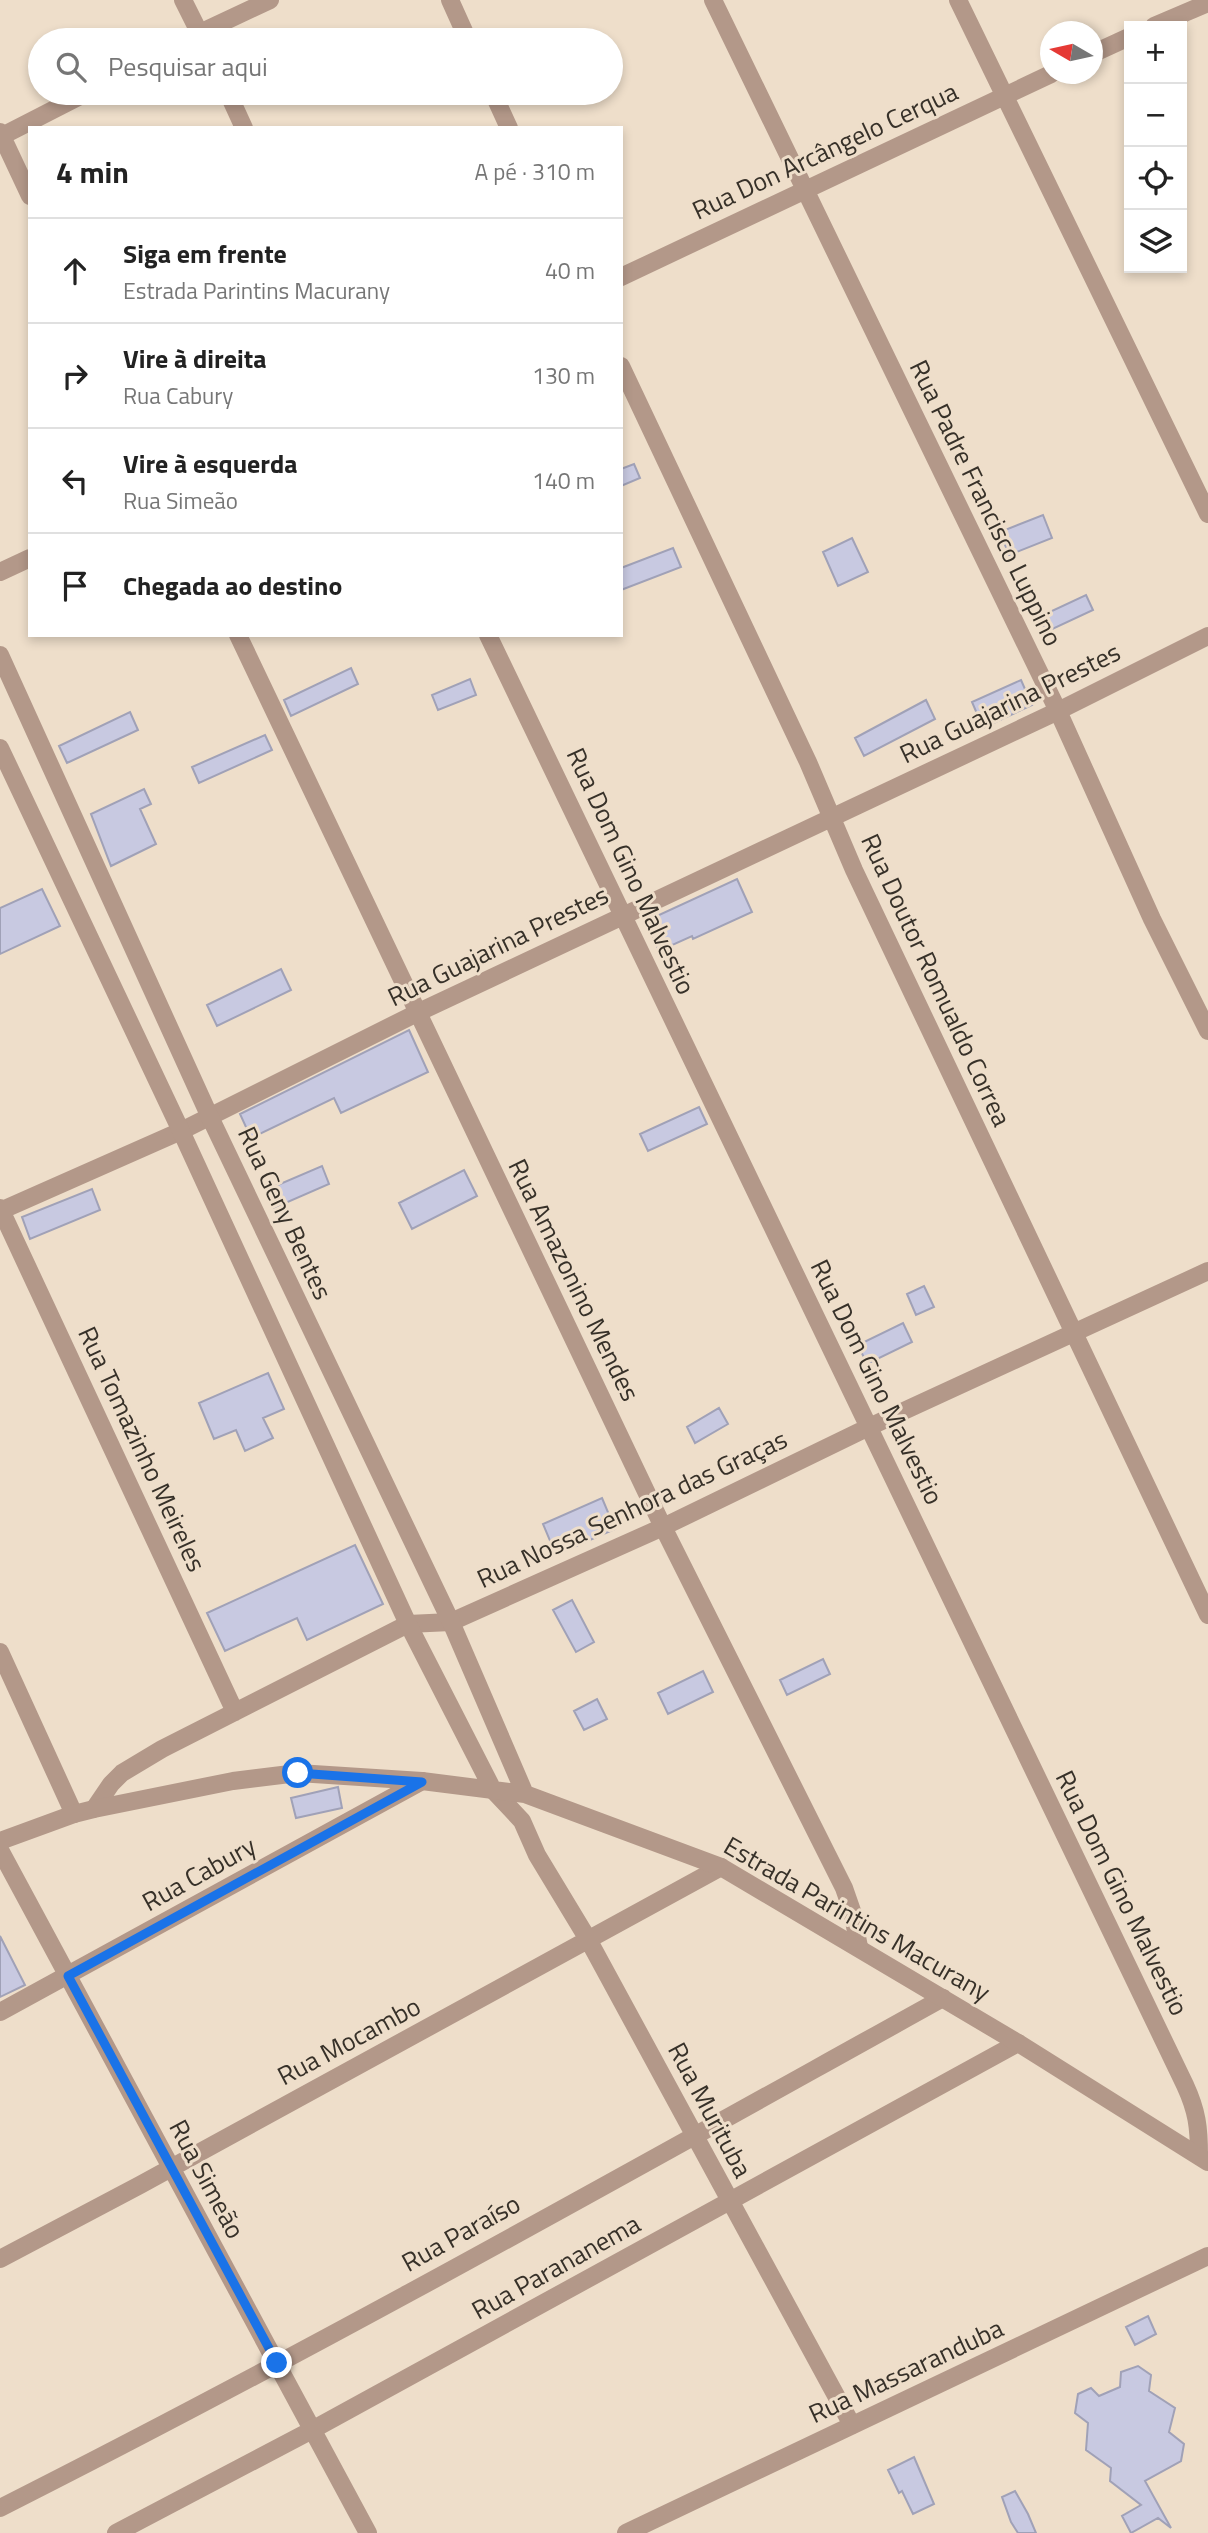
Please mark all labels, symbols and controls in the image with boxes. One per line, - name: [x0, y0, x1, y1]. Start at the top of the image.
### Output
- north arrow: [1040, 21, 1103, 84]
- map controls: [1124, 21, 1187, 273]
- button: +: [1124, 21, 1187, 84]
- search box: [28, 28, 623, 105]
- text: Pesquisar aqui: [108, 47, 268, 86]
- icon: search: [52, 48, 90, 86]
- street label: Rua Don Arcângelo Cerqua: [685, 72, 964, 229]
- button: −: [1124, 84, 1187, 147]
- button: locate: [1124, 147, 1187, 210]
- text: 4 min: [56, 149, 129, 195]
- text: A pé · 310 m: [474, 154, 595, 189]
- button: layers: [1124, 210, 1187, 273]
- text: Siga em frente: [123, 234, 287, 273]
- icon: ahead: [56, 252, 94, 290]
- text: 40 m: [545, 253, 595, 288]
- text: Estrada Parintins Macurany: [123, 273, 390, 308]
- text: Vire à direita: [123, 339, 266, 378]
- street label: Rua Padre Francisco Luppino: [900, 353, 1073, 652]
- icon: right: [56, 357, 94, 395]
- text: 130 m: [532, 358, 595, 393]
- text: Rua Cabury: [123, 378, 233, 413]
- text: Vire à esquerda: [123, 444, 298, 483]
- icon: left: [56, 462, 94, 500]
- text: 140 m: [532, 463, 595, 498]
- text: Rua Simeão: [123, 483, 238, 518]
- text: Chegada ao destino: [123, 566, 342, 605]
- icon: arrive: [56, 567, 94, 605]
- street label: Rua Guajarina Prestes: [893, 632, 1127, 773]
- street label: Rua Dom Gino Malvestio: [557, 741, 706, 1001]
- street label: Rua Doutor Romualdo Correa: [851, 827, 1022, 1133]
- street label: Rua Guajarina Prestes: [381, 875, 615, 1016]
- street label: Rua Geny Bentes: [228, 1120, 343, 1306]
- street label: Rua Amazonino Mendes: [499, 1152, 650, 1407]
- street label: Rua Dom Gino Malvestio: [801, 1253, 954, 1511]
- street label: Rua Tomazinho Meireles: [68, 1320, 217, 1578]
- street label: Rua Nossa Senhora das Graças: [470, 1419, 793, 1598]
- route start: [282, 1757, 313, 1788]
- street label: Rua Dom Gino Malvestio: [1046, 1764, 1199, 2022]
- street label: Rua Cabury: [135, 1826, 263, 1921]
- street label: Estrada Parintins Macurany: [717, 1826, 998, 2011]
- street label: Rua Mocambo: [270, 1986, 427, 2095]
- street label: Rua Murituba: [658, 2035, 763, 2184]
- street label: Rua Simeão: [160, 2112, 255, 2245]
- street label: Rua Paraíso: [394, 2184, 527, 2281]
- street label: Rua Parananema: [464, 2204, 647, 2329]
- street label: Rua Massaranduba: [802, 2308, 1010, 2433]
- route end: [261, 2347, 292, 2378]

